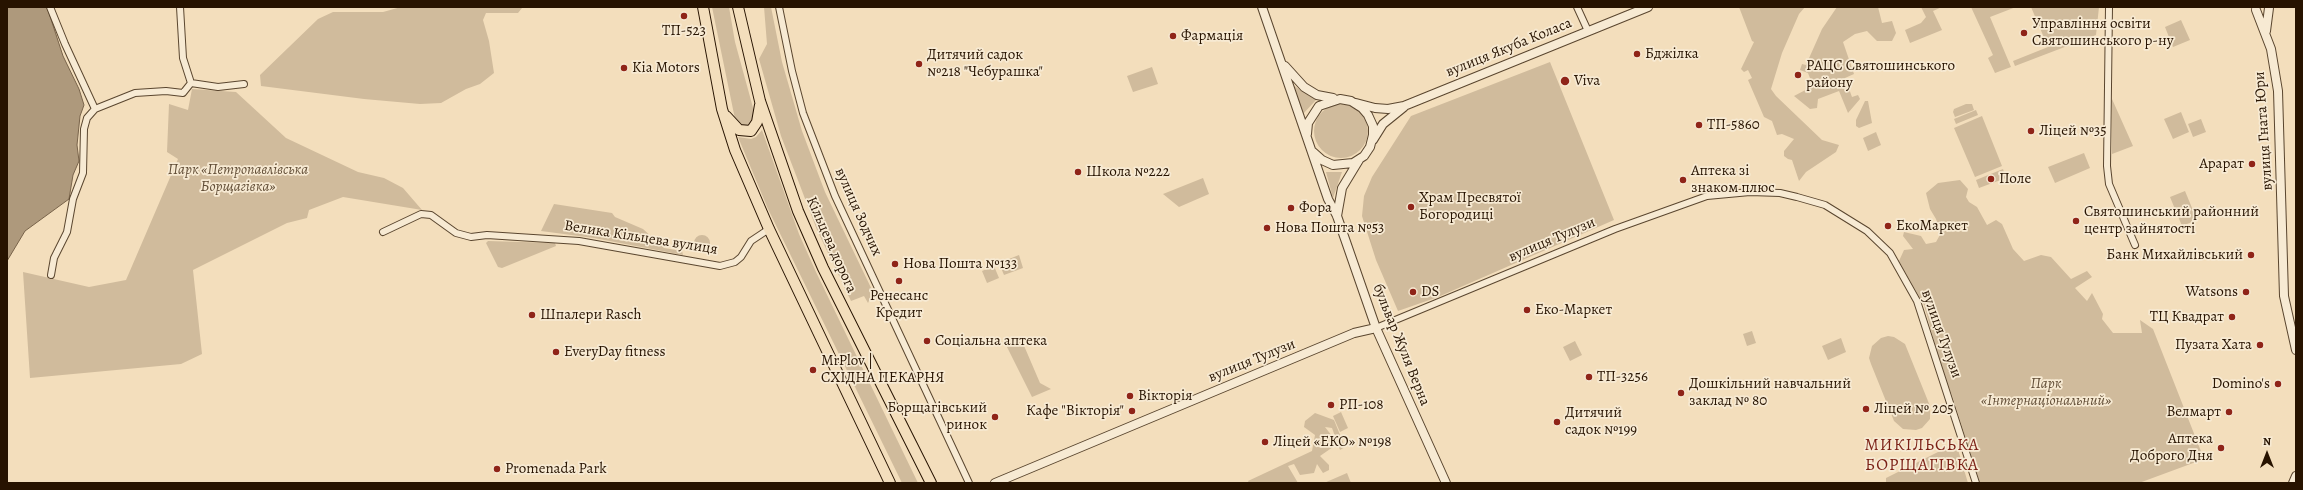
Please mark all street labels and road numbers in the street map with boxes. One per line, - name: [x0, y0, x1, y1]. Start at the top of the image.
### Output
- street label: вулиця Якуба Коласа: [1443, 14, 1575, 82]
- street label: вулиця Гната Юри: [2251, 71, 2277, 191]
- street label: вулиця Зодчих: [831, 165, 885, 259]
- street label: Кільцева дорога: [802, 194, 860, 296]
- street label: вулиця Тулузи: [1506, 214, 1598, 266]
- street label: Велика Кільцева вулиця: [563, 217, 719, 259]
- street label: бульвар Жуля Верна: [1368, 281, 1434, 409]
- street label: вулиця Тулузи: [1917, 287, 1965, 381]
- street label: вулиця Тулузи: [1206, 335, 1298, 387]

